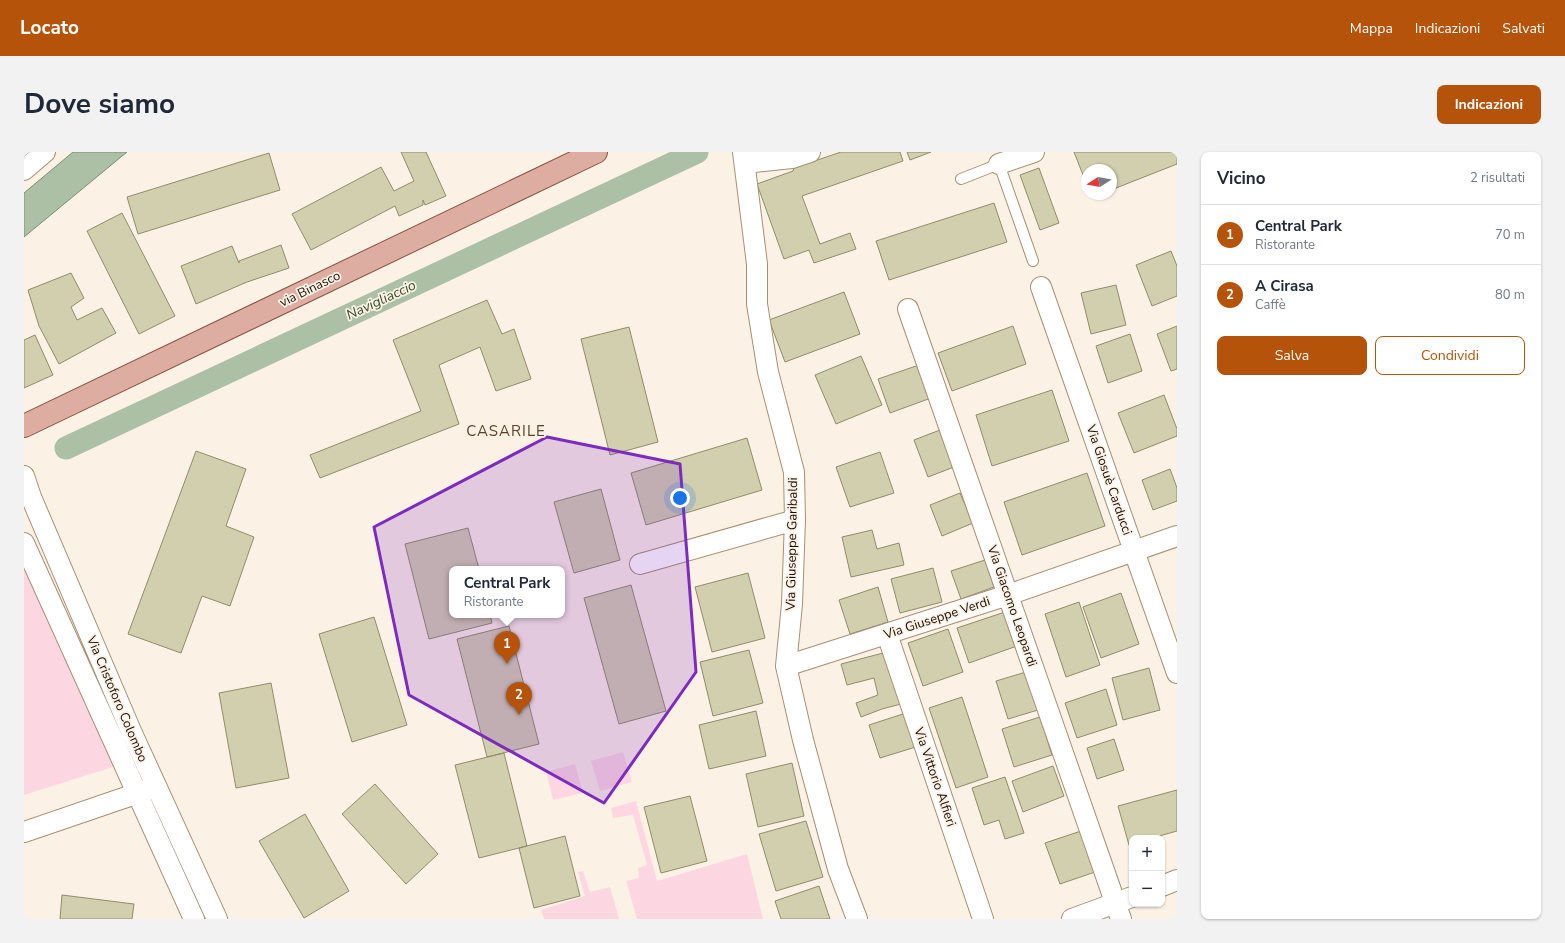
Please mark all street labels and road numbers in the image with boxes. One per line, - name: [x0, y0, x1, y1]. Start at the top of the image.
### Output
- street label: via Binasco: [277, 267, 343, 311]
- street label: Via Giosuè Carducci: [1081, 422, 1136, 538]
- street label: Via Giuseppe Garibaldi: [782, 477, 802, 612]
- street label: Via Giacomo Leopardi: [982, 542, 1041, 669]
- street label: Via Giuseppe Verdi: [881, 592, 992, 644]
- street label: Via Cristoforo Colombo: [82, 632, 152, 765]
- street label: Via Vittorio Alfieri: [909, 724, 960, 829]

